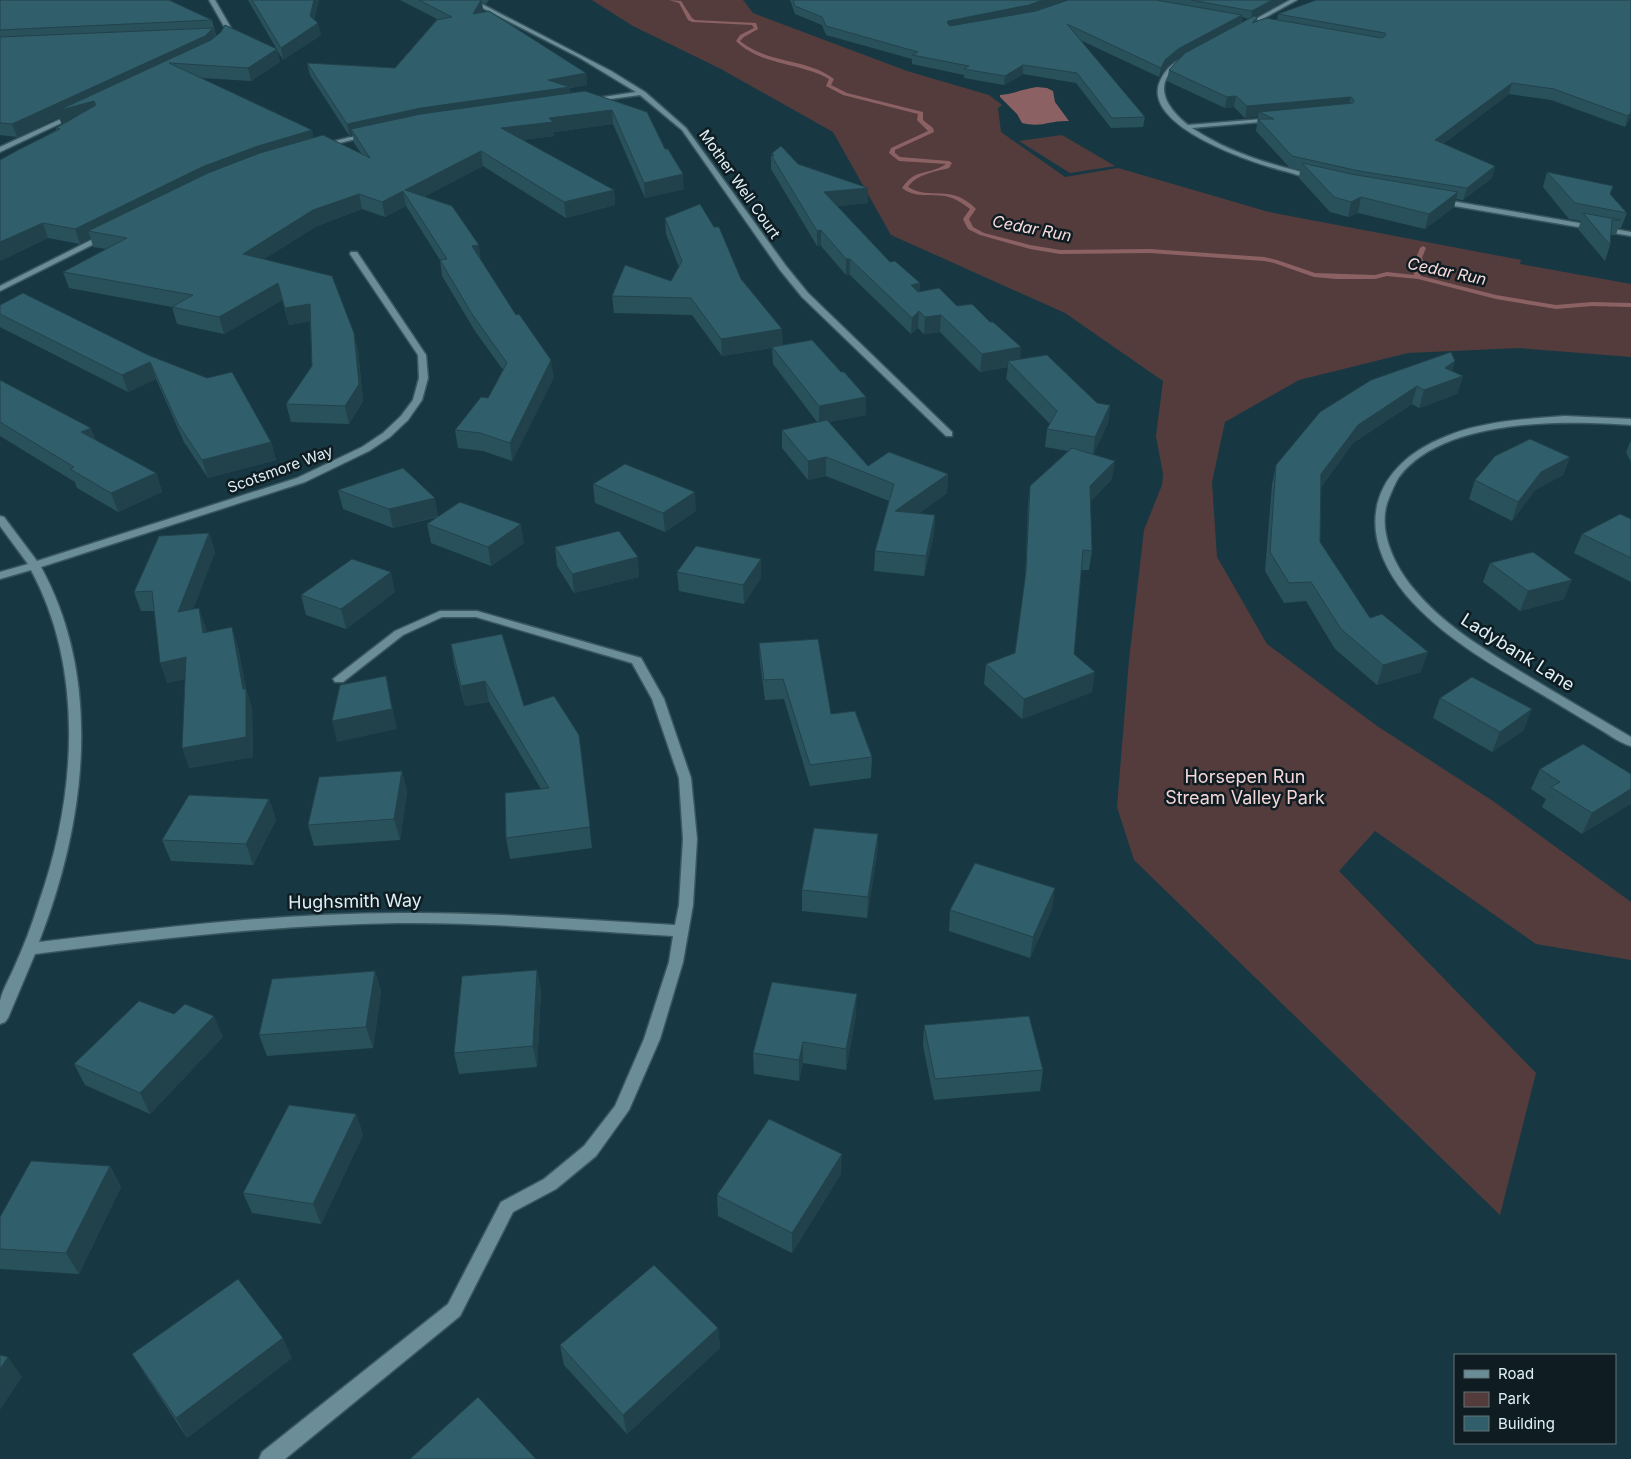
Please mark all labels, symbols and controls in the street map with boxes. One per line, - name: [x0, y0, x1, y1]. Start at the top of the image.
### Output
- street label: Mother Well Court: [695, 126, 785, 242]
- water label: Cedar Run: [991, 211, 1073, 245]
- water label: Cedar Run: [1406, 253, 1488, 289]
- street label: Scotsmore Way: [225, 441, 336, 497]
- street label: Ladybank Lane: [1457, 609, 1579, 695]
- park label: Horsepen Run Stream Valley Park: [1165, 766, 1325, 808]
- street label: Hughsmith Way: [288, 889, 422, 913]
- legend: [1454, 1354, 1616, 1444]
- text: Road: [1498, 1364, 1534, 1383]
- text: Park: [1498, 1389, 1531, 1408]
- text: Building: [1498, 1414, 1555, 1433]

